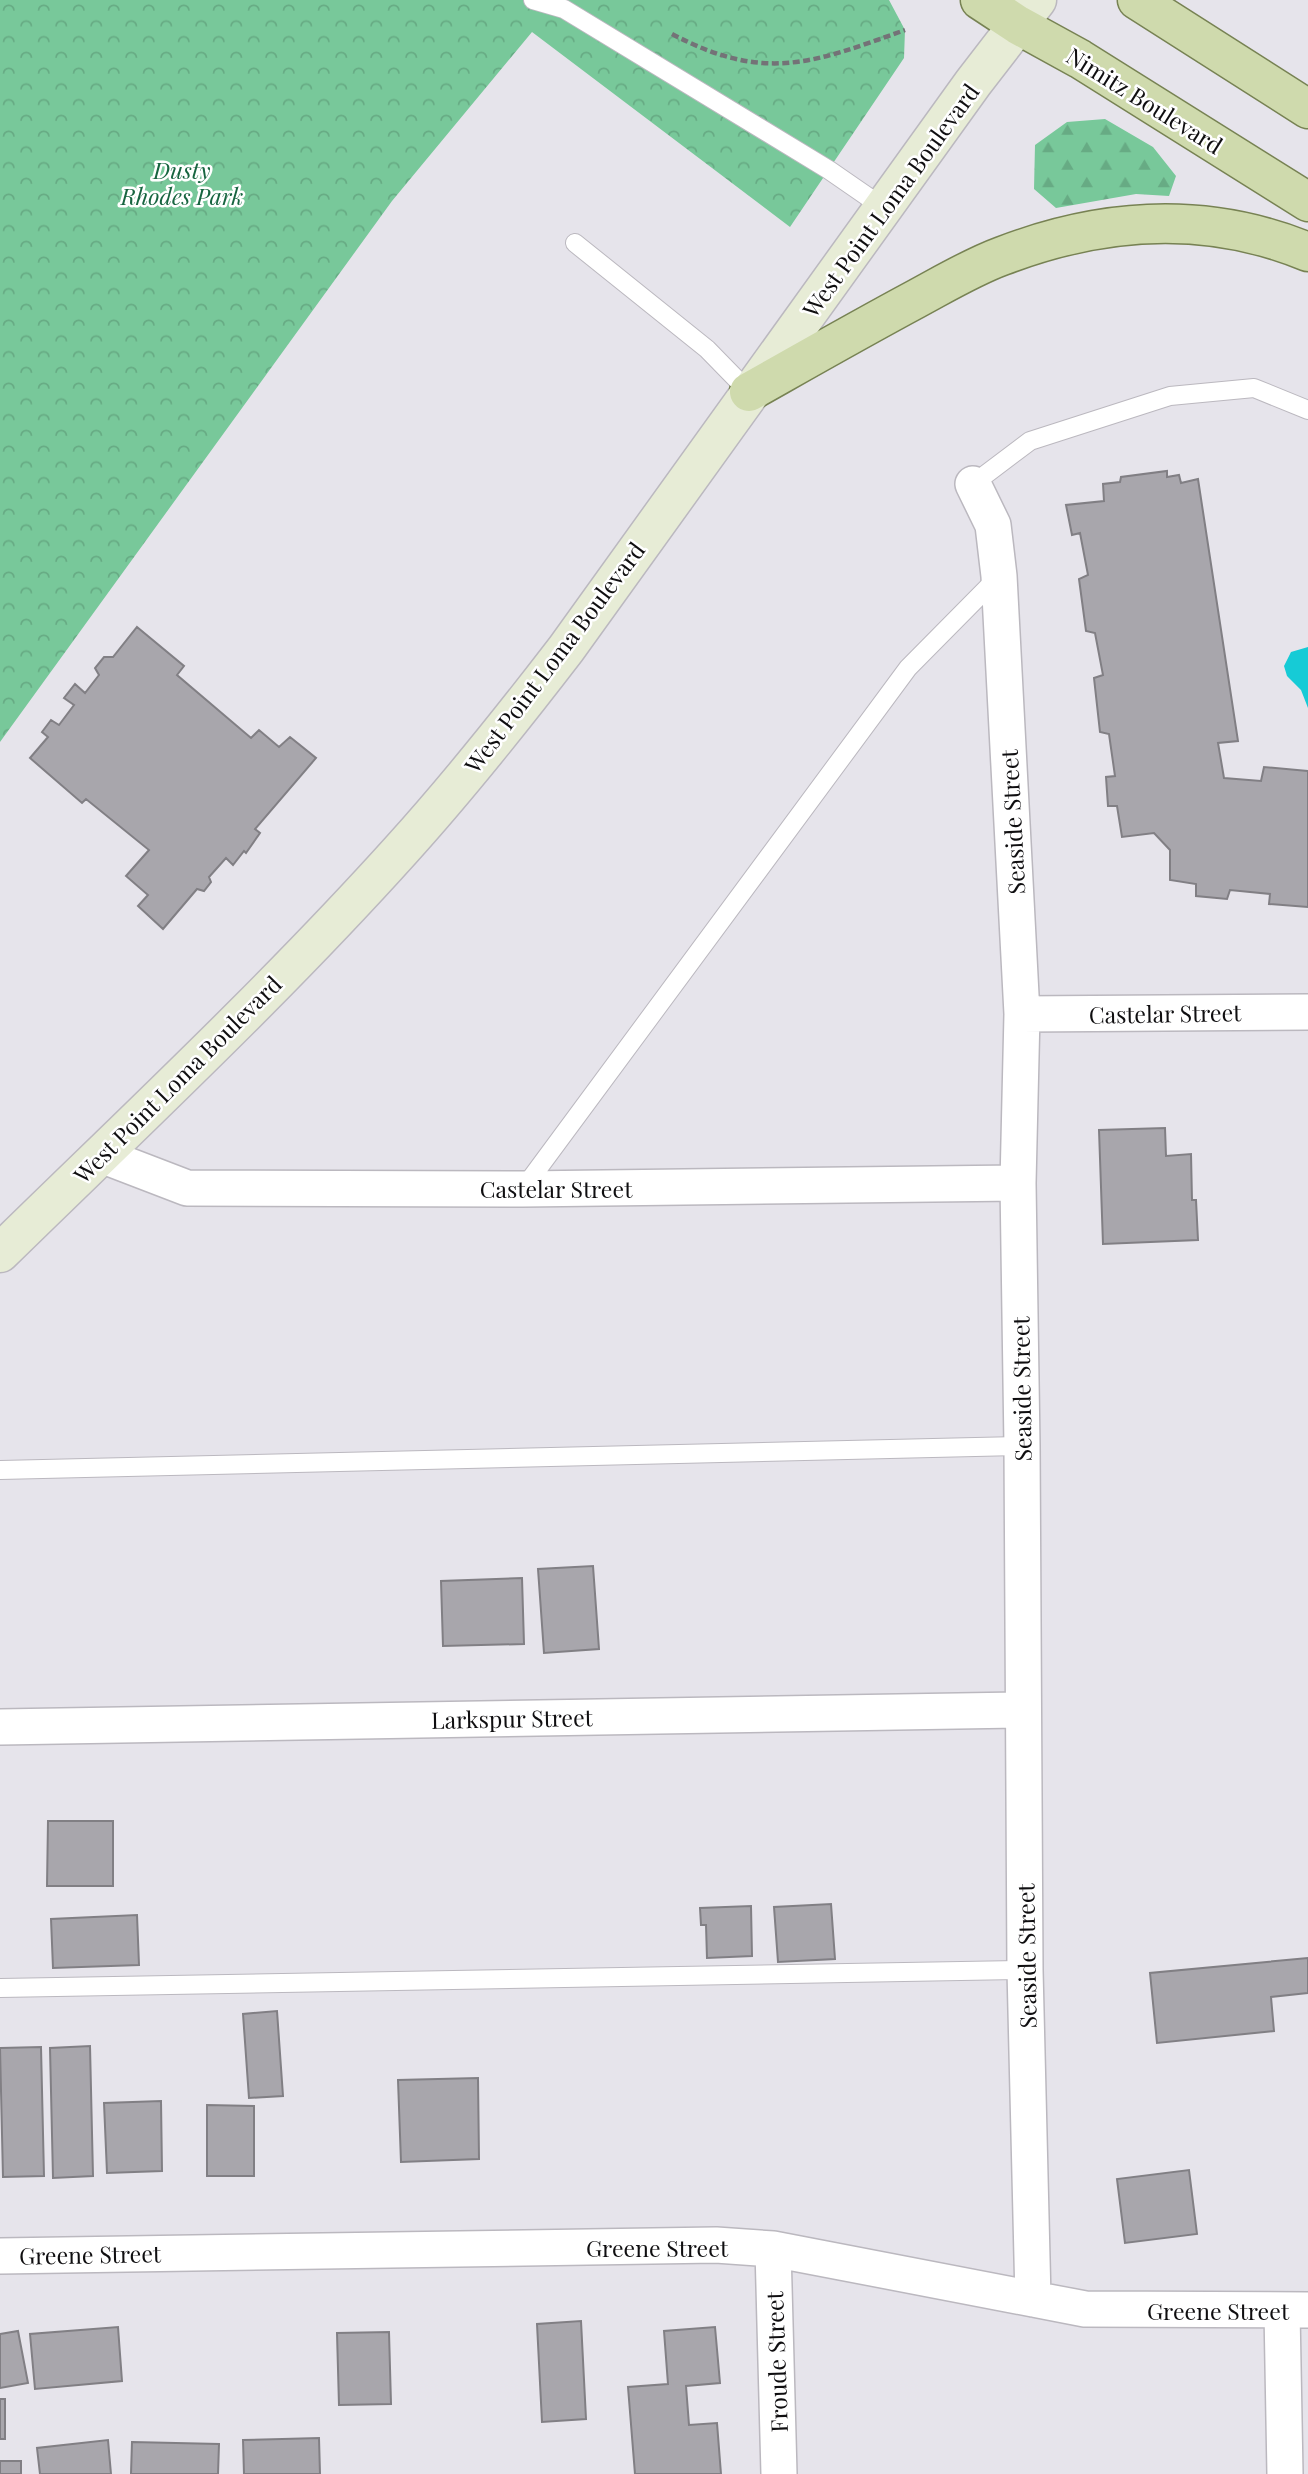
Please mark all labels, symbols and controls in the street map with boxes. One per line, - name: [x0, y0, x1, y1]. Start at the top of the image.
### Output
- street label: Nimitz Boulevard: [1061, 40, 1229, 160]
- street label: West Point Loma Boulevard: [794, 77, 985, 324]
- park label: Dusty Rhodes Park: [120, 154, 244, 211]
- street label: West Point Loma Boulevard: [456, 535, 651, 780]
- street label: Seaside Street: [993, 748, 1031, 895]
- street label: West Point Loma Boulevard: [66, 968, 288, 1190]
- street label: Castelar Street: [1088, 996, 1242, 1030]
- street label: Castelar Street: [480, 1173, 633, 1204]
- street label: Seaside Street: [1004, 1315, 1038, 1462]
- street label: Larkspur Street: [431, 1701, 594, 1735]
- street label: Seaside Street: [1009, 1882, 1043, 2029]
- street label: Greene Street: [586, 2232, 729, 2263]
- street label: Greene Street: [19, 2237, 162, 2271]
- street label: Froude Street: [758, 2290, 794, 2433]
- street label: Greene Street: [1147, 2295, 1290, 2326]

